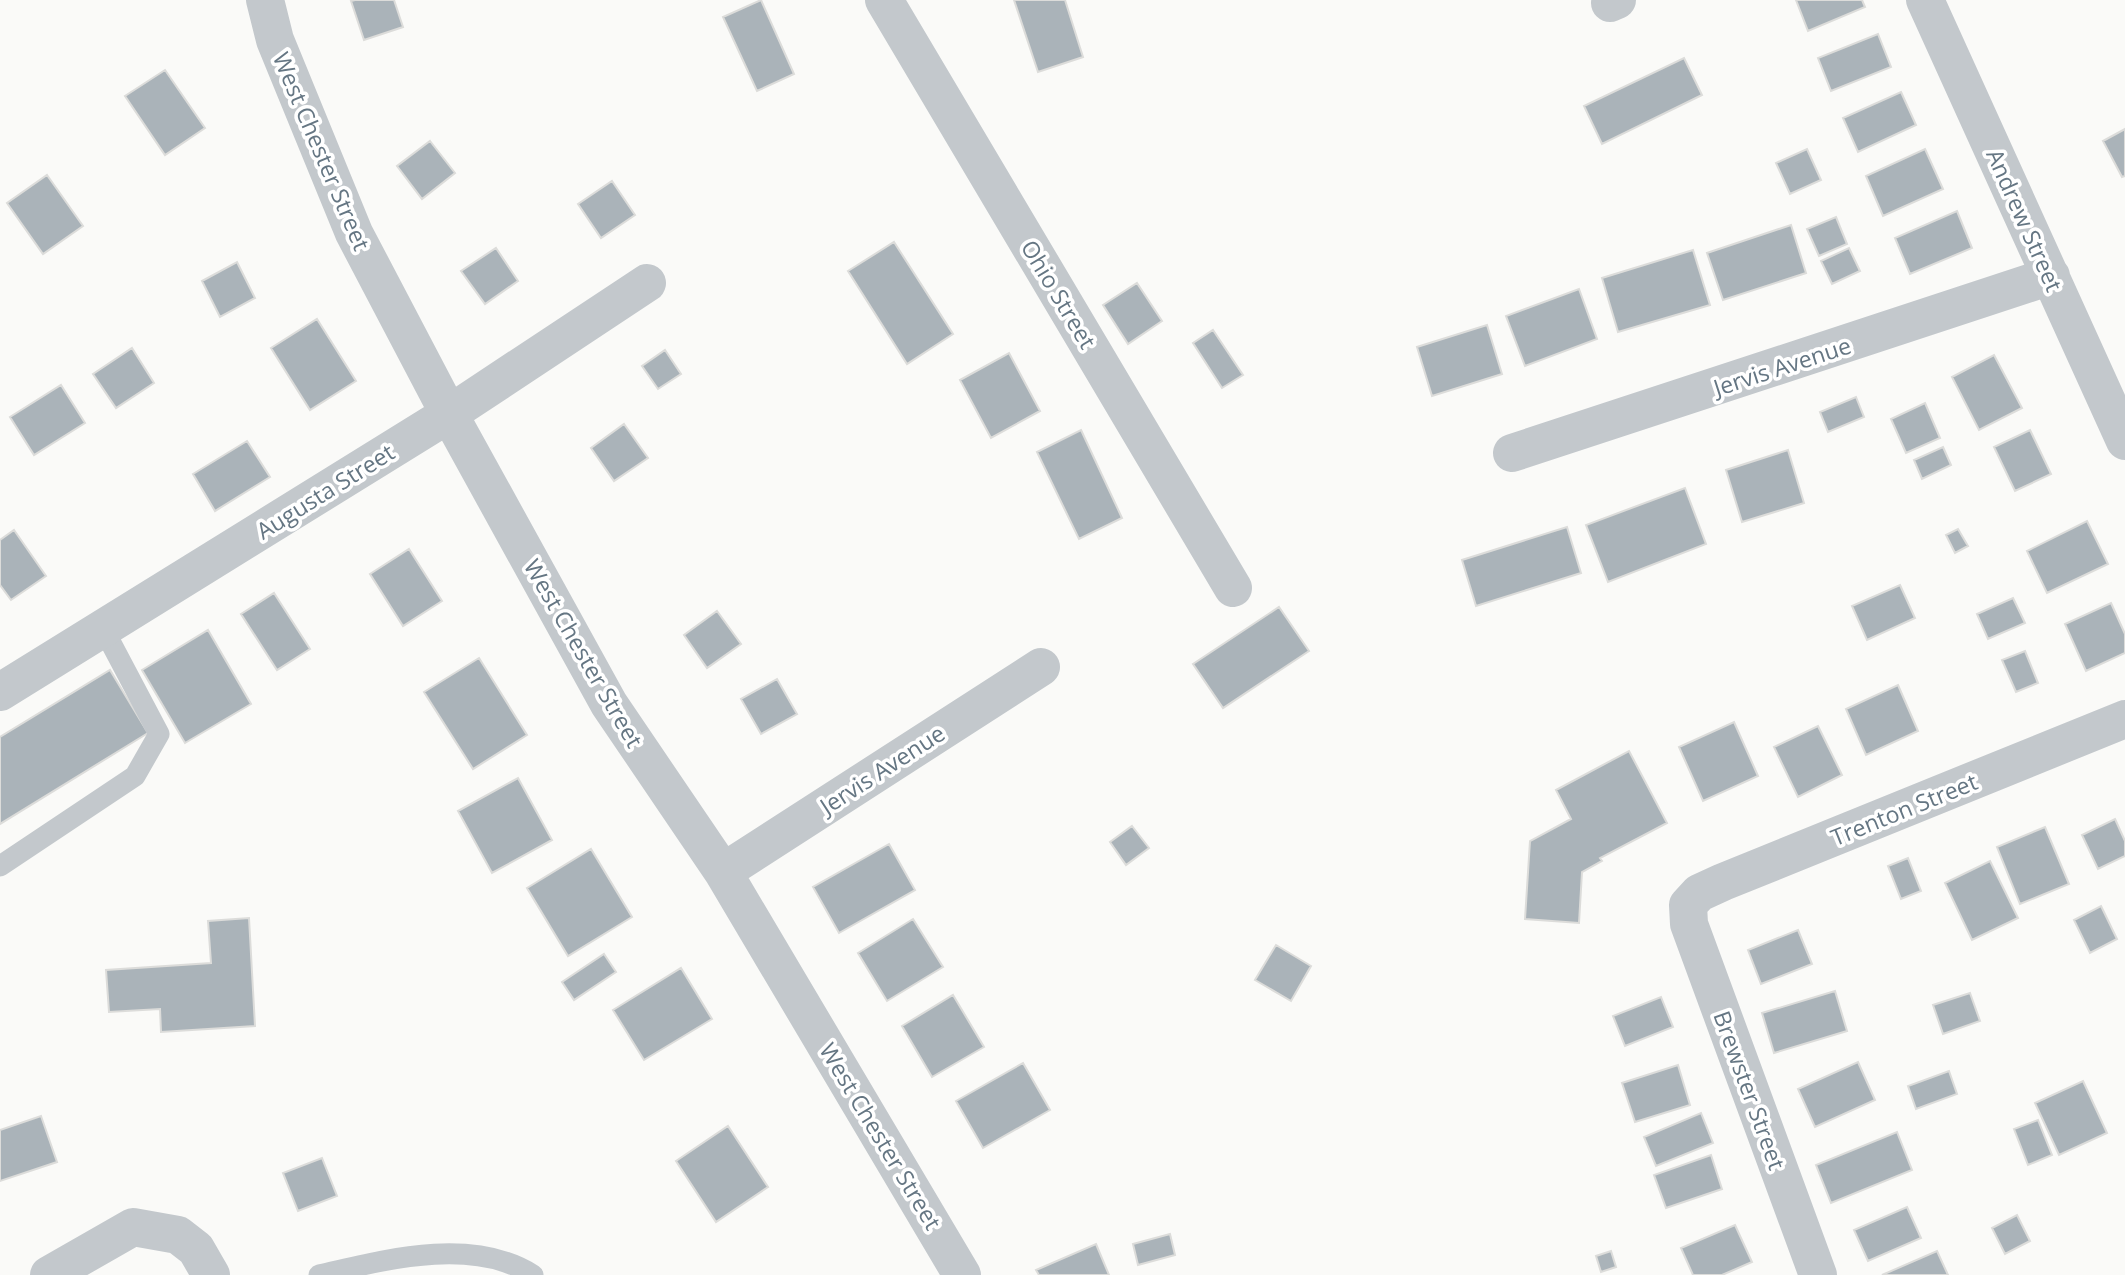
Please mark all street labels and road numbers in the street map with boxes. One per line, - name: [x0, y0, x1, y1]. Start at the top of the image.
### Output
- street label: West Chester Street: [266, 47, 378, 255]
- street label: Andrew Street: [1979, 144, 2071, 296]
- street label: Ohio Street: [1014, 234, 1104, 354]
- street label: Jervis Avenue: [1707, 329, 1855, 404]
- street label: Augusta Street: [250, 436, 400, 546]
- street label: West Chester Street: [517, 553, 651, 753]
- street label: Jervis Avenue: [812, 717, 951, 822]
- street label: Trenton Street: [1826, 765, 1982, 853]
- street label: Brewster Street: [1706, 1006, 1794, 1174]
- street label: West Chester Street: [813, 1037, 949, 1235]

